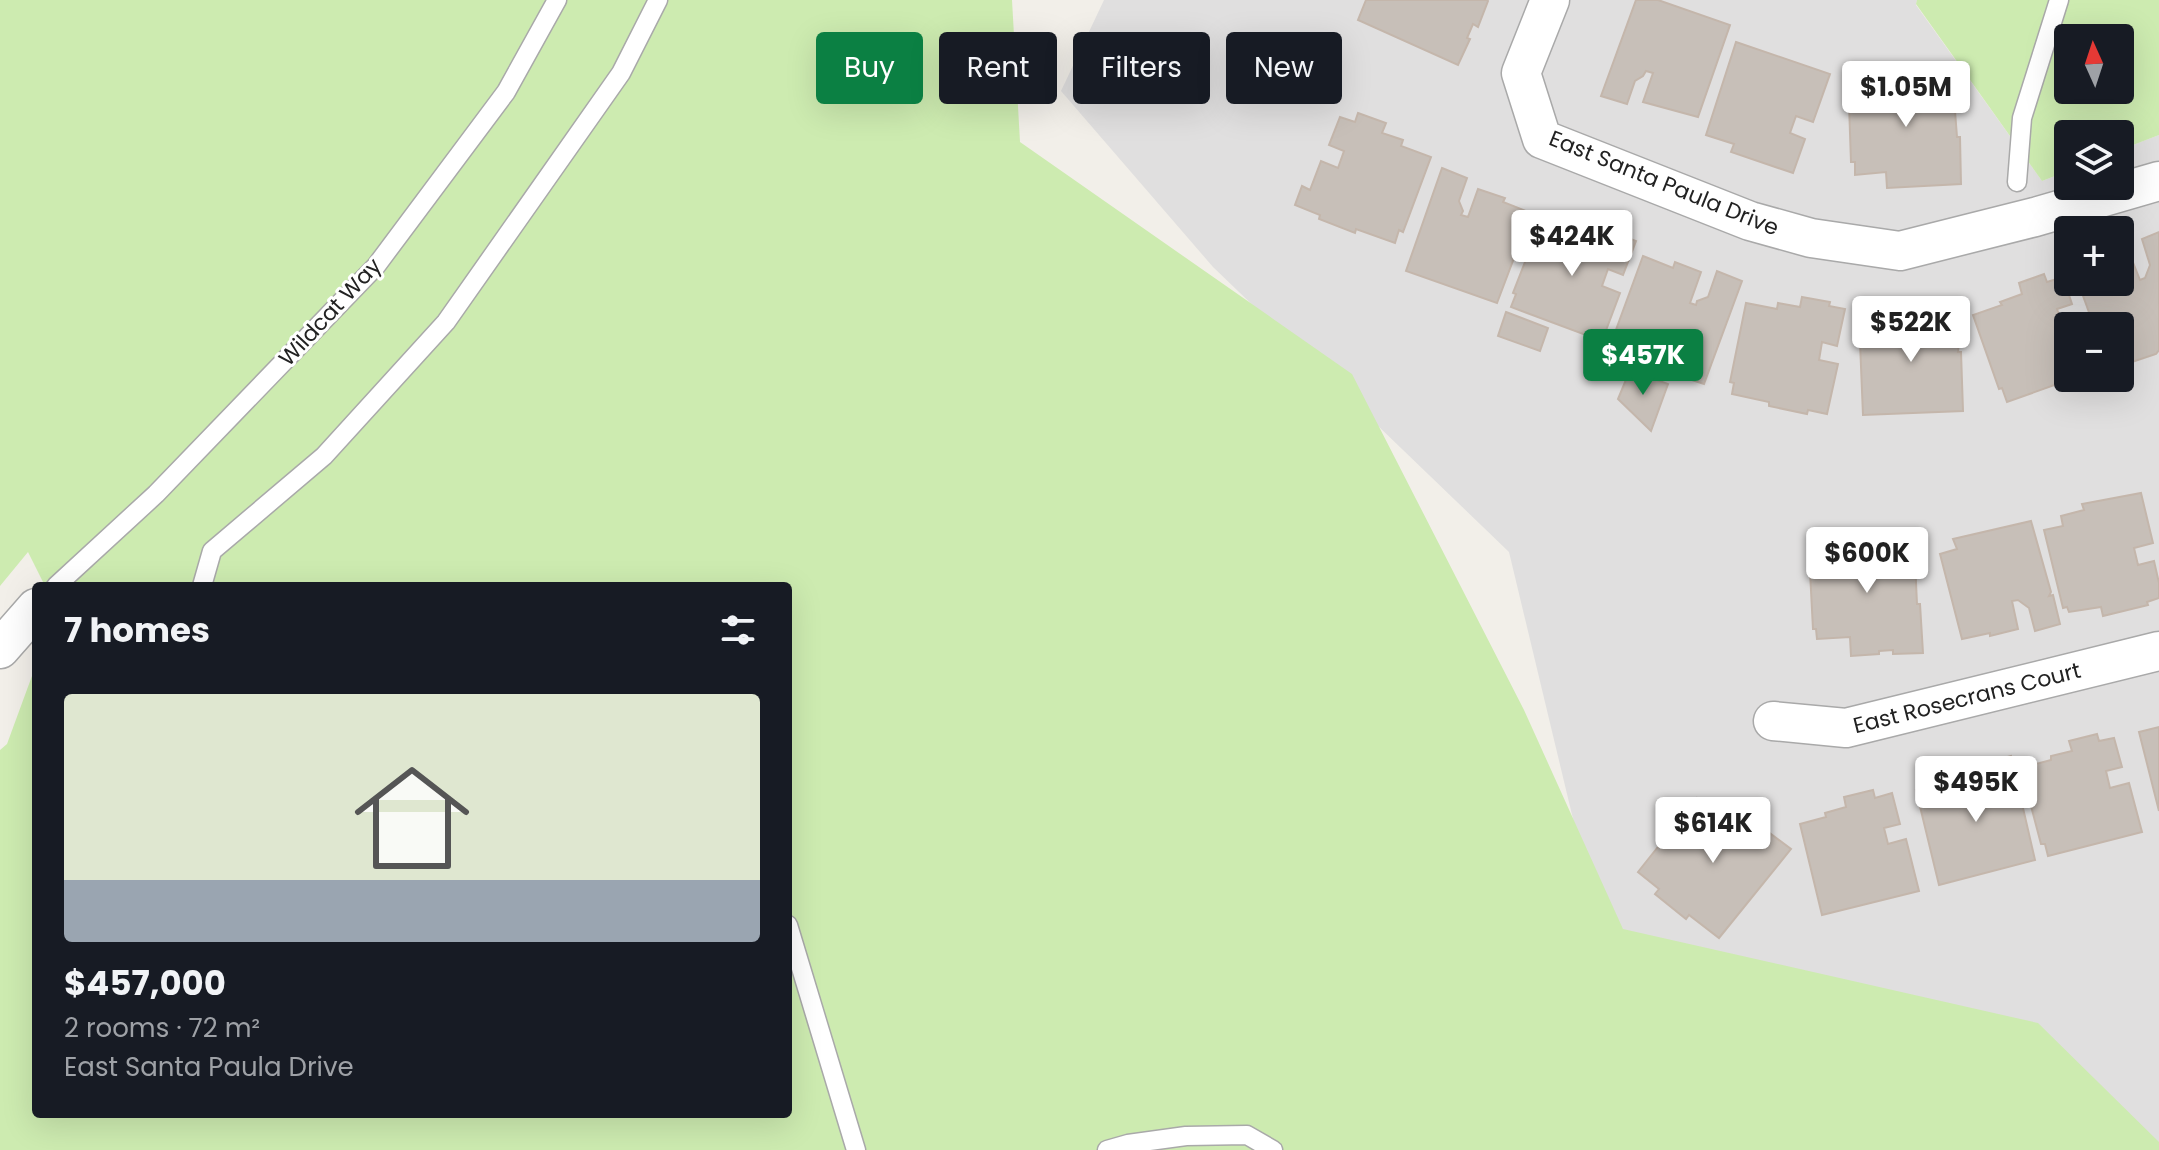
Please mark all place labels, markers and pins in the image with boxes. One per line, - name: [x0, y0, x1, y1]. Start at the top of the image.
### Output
- pin: $1.05M: [1841, 61, 1971, 129]
- pin: $424K: [1516, 210, 1628, 278]
- pin: $522K: [1855, 296, 1967, 364]
- pin: $457K: [1587, 329, 1699, 397]
- pin: $600K: [1811, 527, 1923, 595]
- pin: $495K: [1920, 756, 2032, 824]
- pin: $614K: [1657, 797, 1769, 865]

